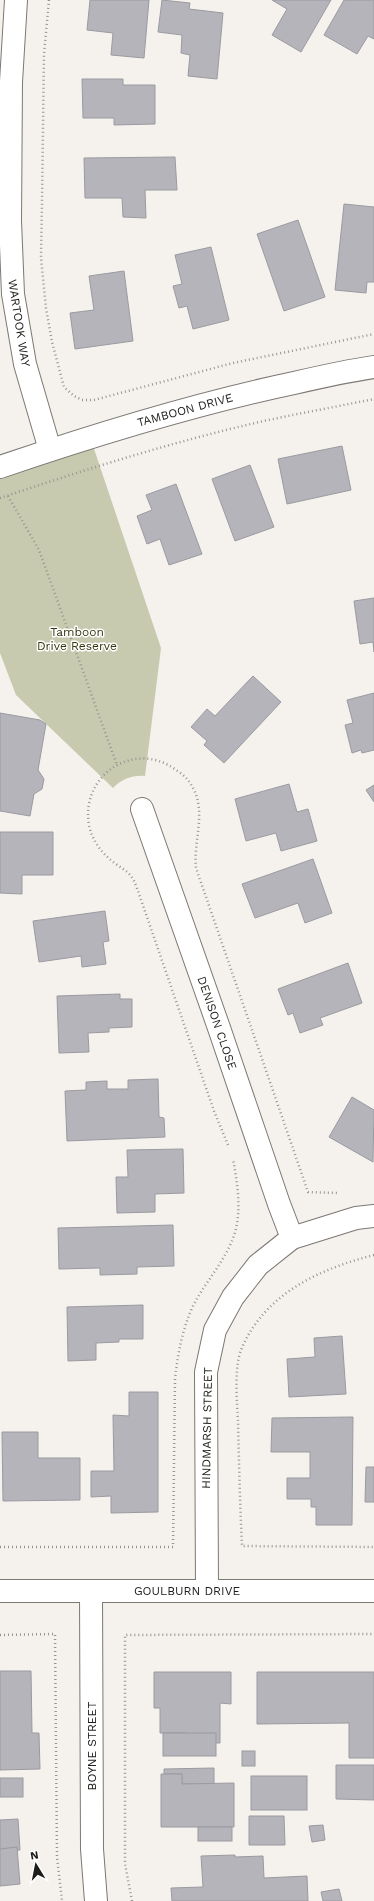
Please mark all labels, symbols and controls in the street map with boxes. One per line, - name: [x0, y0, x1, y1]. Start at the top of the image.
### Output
- street label: WARTOOK WAY: [5, 278, 33, 368]
- street label: TAMBOON DRIVE: [136, 390, 235, 430]
- park label: Tamboon Drive Reserve: [37, 625, 117, 653]
- street label: DENISON CLOSE: [194, 975, 240, 1072]
- street label: HINDMARSH STREET: [199, 1367, 215, 1489]
- street label: GOULBURN DRIVE: [134, 1584, 240, 1598]
- street label: BOYNE STREET: [85, 1702, 99, 1790]
- north arrow: [16, 1845, 56, 1885]
- text: N: [29, 1849, 39, 1863]

